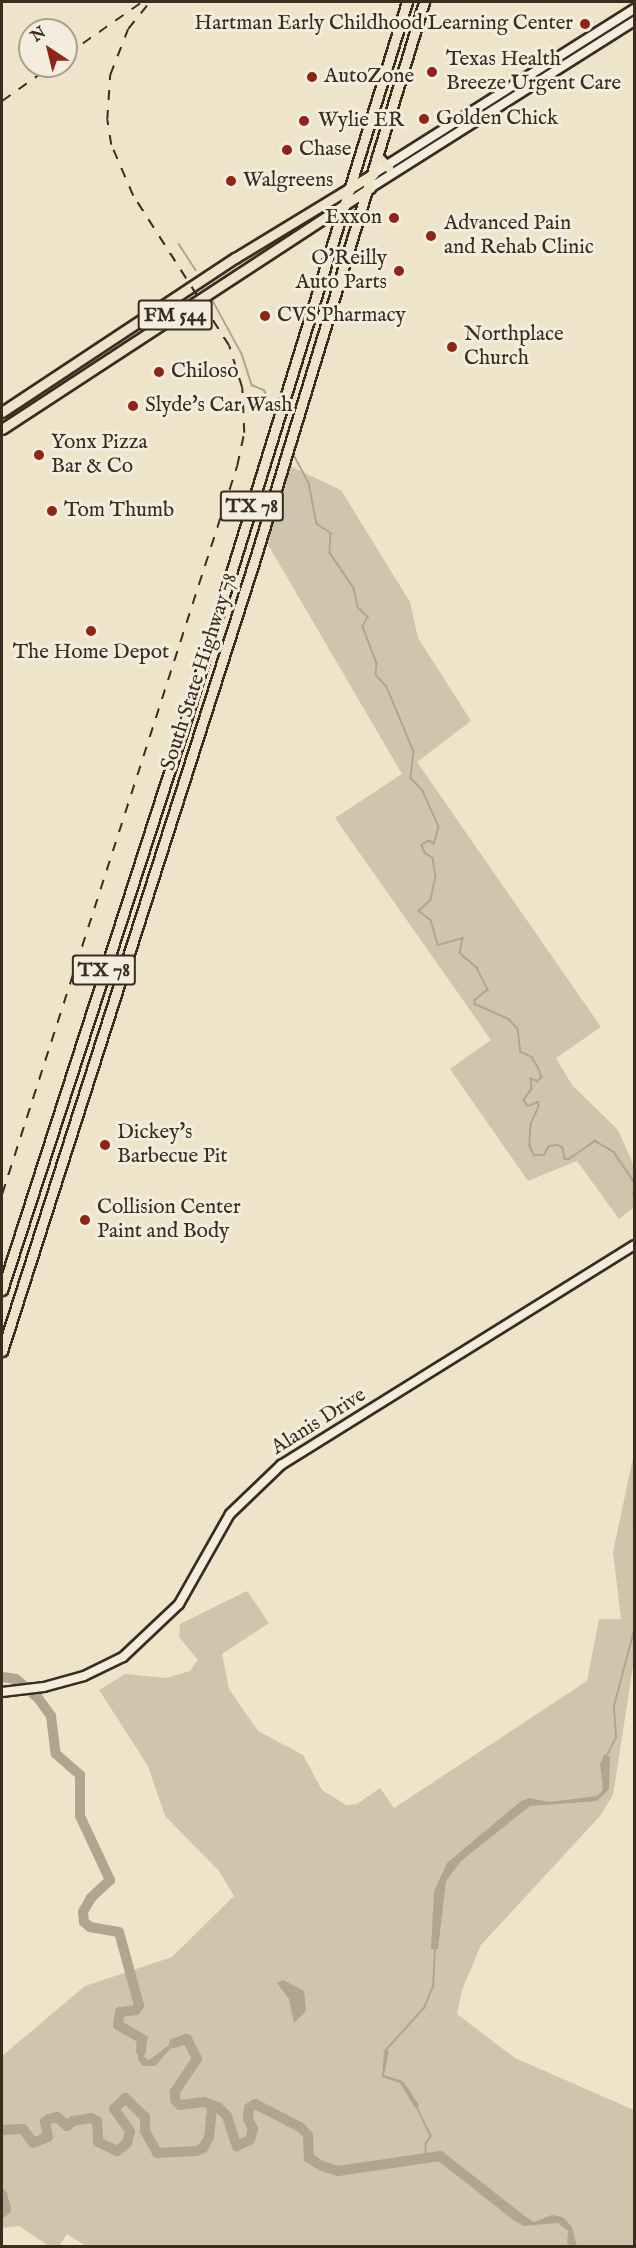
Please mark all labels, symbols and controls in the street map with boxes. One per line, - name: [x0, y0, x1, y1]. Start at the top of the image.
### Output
- place label: Hartman Early Childhood Learning Center: [194, 11, 573, 37]
- marker: Hartman Early Childhood Learning Center: [578, 17, 592, 31]
- north arrow: [18, 18, 78, 78]
- text: N: [27, 23, 50, 47]
- place label: Texas Health Breeze Urgent Care: [446, 47, 621, 97]
- marker: Texas Health Breeze Urgent Care: [423, 63, 441, 81]
- place label: AutoZone: [324, 64, 414, 90]
- marker: AutoZone: [305, 70, 319, 84]
- place label: Golden Chick: [436, 106, 558, 132]
- place label: Wylie ER: [318, 108, 404, 134]
- marker: Wylie ER: [295, 112, 313, 130]
- marker: Golden Chick: [417, 112, 431, 126]
- place label: Chase: [299, 137, 351, 163]
- marker: Chase: [280, 143, 294, 157]
- place label: Walgreens: [243, 168, 333, 194]
- marker: Walgreens: [224, 174, 238, 188]
- place label: Exxon: [325, 205, 382, 231]
- marker: Exxon: [387, 211, 401, 225]
- place label: Advanced Pain and Rehab Clinic: [444, 211, 594, 261]
- marker: Advanced Pain and Rehab Clinic: [422, 227, 440, 245]
- place label: O'Reilly Auto Parts: [295, 246, 387, 296]
- marker: O'Reilly Auto Parts: [392, 264, 406, 278]
- road number: FM 544: [138, 298, 213, 332]
- place label: CVS Pharmacy: [277, 303, 406, 329]
- marker: CVS Pharmacy: [258, 309, 272, 323]
- place label: Northplace Church: [464, 322, 564, 372]
- marker: Northplace Church: [445, 340, 459, 354]
- place label: Chiloso: [171, 359, 238, 385]
- marker: Chiloso: [152, 365, 166, 379]
- place label: Slyde's Car Wash: [145, 393, 292, 419]
- marker: Slyde's Car Wash: [126, 399, 140, 413]
- place label: Yonx Pizza Bar & Co: [51, 430, 148, 480]
- marker: Yonx Pizza Bar & Co: [32, 448, 46, 462]
- road number: TX 78: [219, 489, 285, 523]
- place label: Tom Thumb: [64, 498, 174, 524]
- marker: Tom Thumb: [45, 504, 59, 518]
- street label: South State Highway 78: [156, 570, 244, 774]
- marker: The Home Depot: [84, 624, 98, 638]
- place label: The Home Depot: [13, 640, 169, 666]
- road number: TX 78: [71, 953, 137, 987]
- place label: Dickey's Barbecue Pit: [117, 1120, 228, 1170]
- marker: Dickey's Barbecue Pit: [98, 1138, 112, 1152]
- place label: Collision Center Paint and Body: [97, 1195, 241, 1245]
- marker: Collision Center Paint and Body: [78, 1213, 92, 1227]
- street label: Alanis Drive: [267, 1383, 371, 1461]

